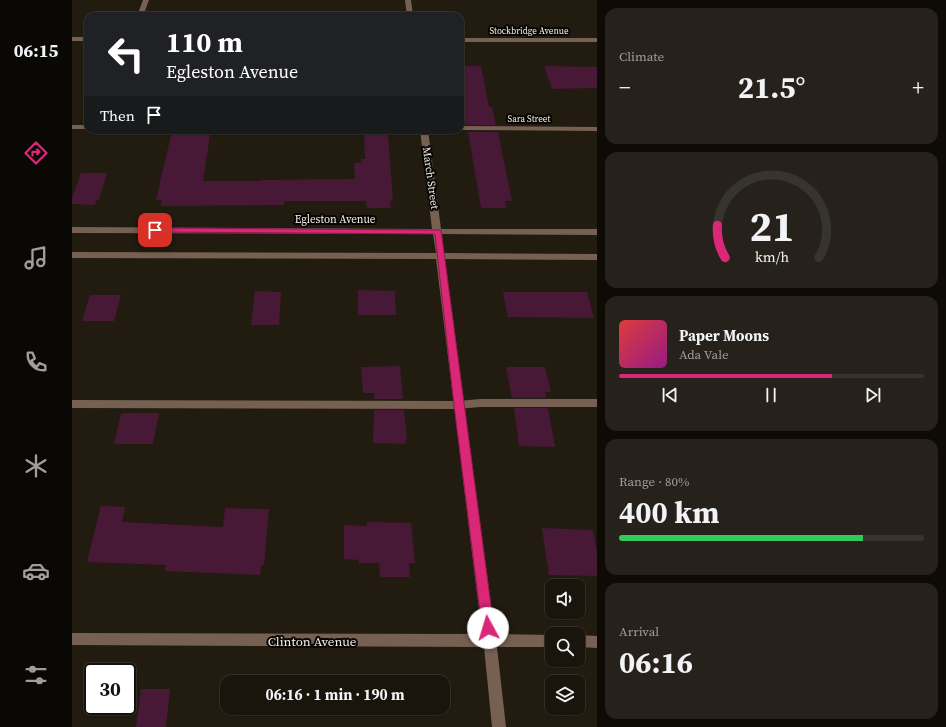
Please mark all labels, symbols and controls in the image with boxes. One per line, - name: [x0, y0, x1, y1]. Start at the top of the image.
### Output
- text: 110 m: [166, 23, 243, 61]
- street label: Stockbridge Avenue: [489, 25, 569, 37]
- icon: left: [100, 28, 152, 80]
- text: 06:15: [14, 38, 58, 63]
- text: Climate: [619, 48, 664, 65]
- text: Egleston Avenue: [166, 59, 298, 84]
- text: 21.5°: [738, 67, 805, 108]
- text: −: [619, 72, 631, 102]
- text: +: [912, 72, 924, 102]
- icon: arrive: [143, 104, 165, 126]
- text: Then: [100, 105, 135, 126]
- street label: Sara Street: [508, 113, 550, 125]
- icon: directions: [22, 139, 50, 167]
- street label: March Street: [419, 146, 442, 211]
- text: 21: [749, 197, 794, 254]
- street label: Egleston Avenue: [295, 212, 376, 227]
- pin: [138, 213, 172, 247]
- icon: arrive: [144, 219, 166, 241]
- icon: music: [22, 244, 50, 272]
- text: km/h: [755, 246, 789, 266]
- text: Paper Moons: [679, 325, 769, 346]
- text: Ada Vale: [679, 346, 729, 363]
- icon: phone: [22, 348, 50, 376]
- icon: previous: [659, 384, 681, 406]
- icon: pause: [760, 384, 782, 406]
- icon: next: [862, 384, 884, 406]
- icon: climate: [22, 452, 50, 480]
- text: Range · 80%: [619, 473, 690, 490]
- text: 400 km: [619, 492, 719, 533]
- icon: car: [22, 557, 50, 585]
- map controls: [545, 579, 585, 715]
- button: sound: [545, 579, 585, 619]
- position arrow: [467, 607, 509, 649]
- text: Arrival: [619, 623, 659, 640]
- button: search: [545, 627, 585, 667]
- street label: Clinton Avenue: [268, 633, 357, 650]
- text: 06:16: [619, 642, 693, 683]
- icon: filters: [22, 661, 50, 689]
- speed limit sign: 30: [84, 663, 136, 715]
- button: layers: [545, 675, 585, 715]
- text: 06:16 · 1 min · 190 m: [266, 684, 405, 705]

